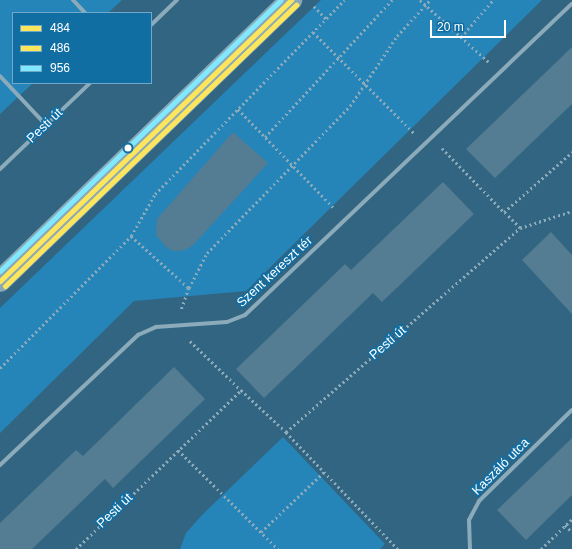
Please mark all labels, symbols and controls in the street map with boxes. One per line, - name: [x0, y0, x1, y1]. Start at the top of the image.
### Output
- legend: [12, 12, 152, 84]
- scale bar: [432, 12, 508, 38]
- text: 20 m: [437, 20, 464, 34]
- text: 484: [50, 21, 70, 35]
- text: 486: [50, 41, 70, 55]
- text: 956: [50, 61, 70, 75]
- street label: Pesti út: [24, 105, 66, 147]
- unlabelled marker: [123, 143, 133, 153]
- street label: Szent kereszt tér: [234, 233, 316, 311]
- street label: Pesti út: [367, 323, 409, 363]
- street label: Kaszáló utca: [469, 435, 533, 499]
- street label: Pesti út: [94, 490, 136, 532]

